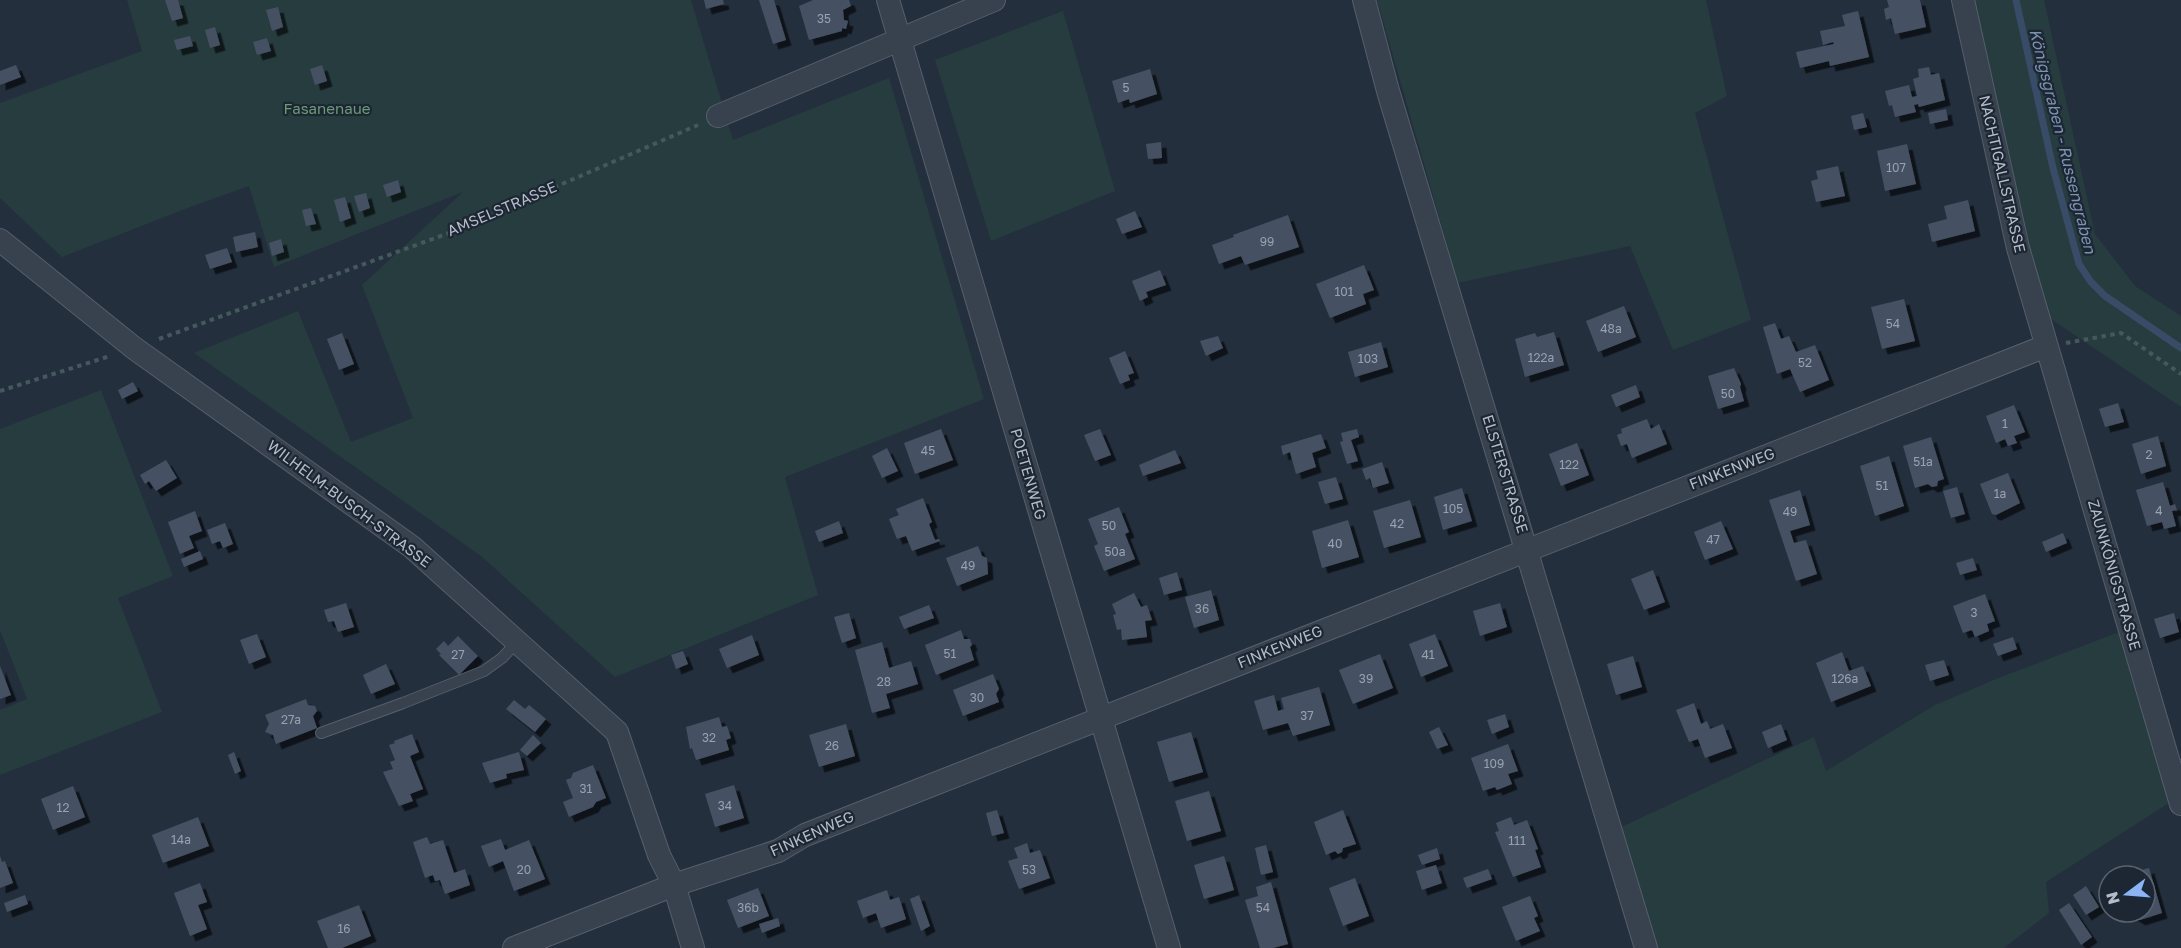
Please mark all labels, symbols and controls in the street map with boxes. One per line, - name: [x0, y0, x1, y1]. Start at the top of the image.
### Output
- house number: 35: [817, 11, 831, 26]
- water label: Königsgraben - Russengraben: [2025, 27, 2101, 257]
- house number: 5: [1123, 80, 1130, 95]
- street label: NACHTIGALLSTRASSE: [1976, 93, 2030, 254]
- park label: Fasanenaue: [284, 99, 371, 117]
- house number: 107: [1886, 160, 1906, 175]
- street label: AMSELSTRASSE: [444, 177, 559, 239]
- house number: 99: [1260, 234, 1274, 249]
- house number: 101: [1334, 284, 1354, 299]
- house number: 54: [1886, 316, 1900, 331]
- house number: 48a: [1600, 321, 1622, 336]
- house number: 122a: [1528, 350, 1554, 365]
- house number: 103: [1358, 351, 1378, 366]
- house number: 52: [1798, 355, 1812, 370]
- house number: 50: [1721, 386, 1735, 401]
- street label: ELSTERSTRASSE: [1479, 412, 1533, 535]
- house number: 1: [2002, 416, 2008, 431]
- street label: POETENWEG: [1007, 426, 1051, 521]
- street label: WILHELM-BUSCH-STRASSE: [264, 436, 435, 571]
- house number: 45: [921, 443, 935, 458]
- street label: FINKENWEG: [1686, 444, 1777, 493]
- house number: 2: [2146, 447, 2153, 462]
- house number: 51a: [1913, 454, 1933, 469]
- house number: 122: [1559, 457, 1579, 472]
- house number: 51: [1876, 478, 1889, 493]
- house number: 1a: [1994, 486, 2006, 501]
- street label: ZAUNKÖNIGSTRASSE: [2085, 497, 2145, 652]
- house number: 105: [1443, 501, 1463, 516]
- house number: 4: [2155, 503, 2163, 518]
- house number: 49: [1783, 504, 1797, 519]
- house number: 42: [1390, 516, 1404, 531]
- house number: 50: [1102, 518, 1116, 533]
- house number: 47: [1706, 532, 1720, 547]
- house number: 40: [1328, 536, 1342, 551]
- house number: 50a: [1104, 544, 1126, 559]
- house number: 49: [961, 558, 975, 573]
- house number: 36: [1195, 601, 1209, 616]
- house number: 3: [1970, 605, 1978, 620]
- street label: FINKENWEG: [1235, 621, 1325, 671]
- house number: 51: [944, 646, 957, 661]
- house number: 27: [451, 647, 465, 662]
- house number: 41: [1421, 647, 1435, 662]
- house number: 39: [1359, 671, 1373, 686]
- house number: 126a: [1832, 671, 1858, 686]
- house number: 28: [877, 674, 891, 689]
- house number: 30: [970, 690, 984, 705]
- house number: 37: [1300, 708, 1314, 723]
- house number: 27a: [281, 712, 301, 727]
- house number: 32: [702, 730, 716, 745]
- house number: 26: [825, 738, 839, 753]
- house number: 109: [1484, 756, 1504, 771]
- house number: 31: [580, 781, 593, 796]
- house number: 34: [718, 798, 732, 813]
- house number: 12: [57, 800, 69, 815]
- street label: FINKENWEG: [767, 807, 856, 860]
- house number: 14a: [171, 832, 191, 847]
- house number: 111: [1508, 833, 1526, 848]
- house number: 20: [517, 862, 531, 877]
- house number: 53: [1022, 862, 1036, 877]
- north arrow: [2097, 864, 2157, 924]
- text: N: [2101, 890, 2124, 907]
- house number: 36b: [737, 900, 759, 915]
- house number: 54: [1256, 900, 1270, 915]
- house number: 16: [337, 921, 351, 936]

